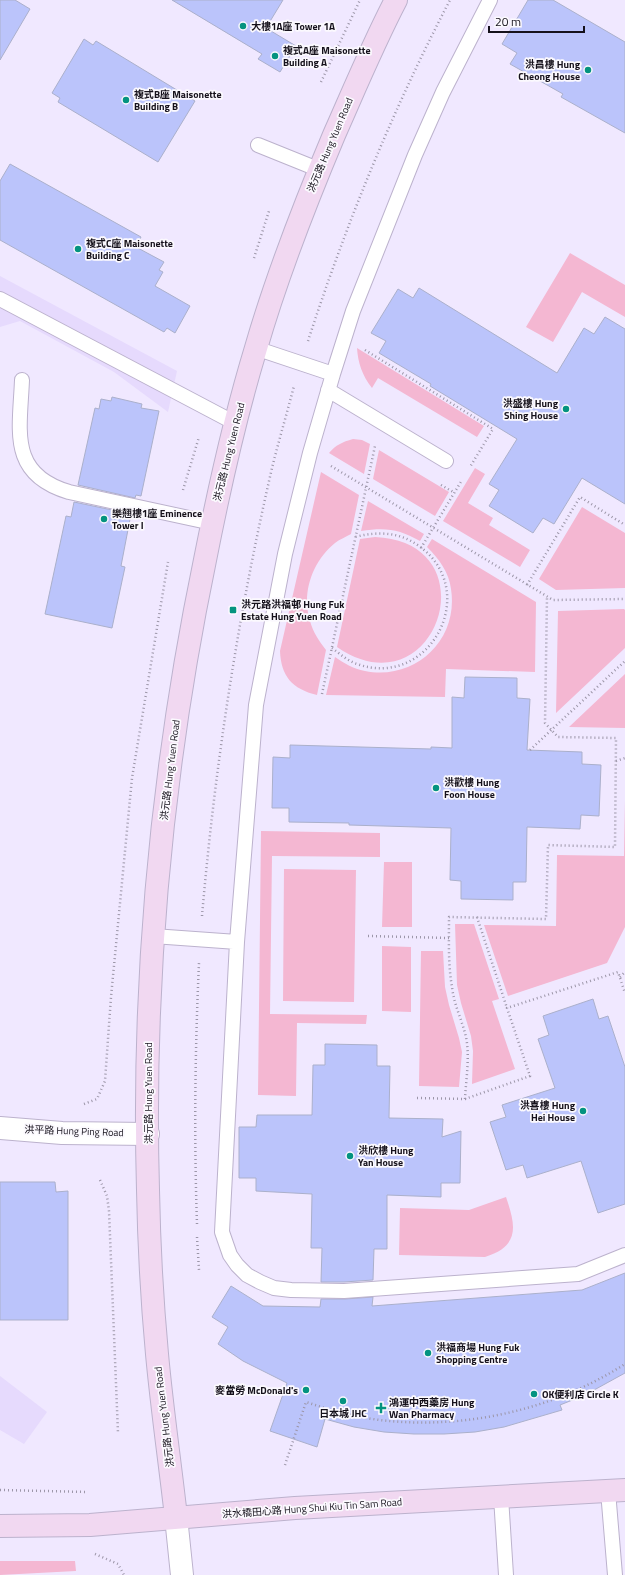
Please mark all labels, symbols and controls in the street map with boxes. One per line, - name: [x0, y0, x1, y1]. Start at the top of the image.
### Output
- scale bar: [489, 8, 584, 34]
- text: 20 m: [495, 12, 521, 31]
- place label: 大樓1A座 Tower 1A: [251, 19, 335, 34]
- marker: 大樓1A座 Tower 1A: [238, 21, 248, 31]
- place label: 複式A座 Maisonette Building A: [283, 43, 371, 70]
- marker: 複式A座 Maisonette Building A: [270, 51, 280, 61]
- place label: 洪昌樓 Hung Cheong House: [518, 57, 581, 84]
- marker: 洪昌樓 Hung Cheong House: [583, 65, 593, 75]
- place label: 複式B座 Maisonette Building B: [134, 87, 222, 114]
- marker: 複式B座 Maisonette Building B: [121, 95, 131, 105]
- street label: 洪元路 Hung Yuen Road: [303, 95, 357, 195]
- place label: 複式C座 Maisonette Building C: [86, 236, 173, 263]
- marker: 複式C座 Maisonette Building C: [73, 244, 83, 254]
- place label: 洪盛樓 Hung Shing House: [503, 396, 559, 423]
- street label: 洪元路 Hung Yuen Road: [209, 401, 249, 503]
- marker: 洪盛樓 Hung Shing House: [561, 404, 571, 414]
- place label: 樂翹樓1座 Eminence Tower I: [112, 506, 202, 533]
- marker: 樂翹樓1座 Eminence Tower I: [99, 514, 109, 524]
- place label: 洪元路洪福邨 Hung Fuk Estate Hung Yuen Road: [241, 597, 345, 624]
- marker: 洪元路洪福邨 Hung Fuk Estate Hung Yuen Road: [228, 605, 238, 615]
- street label: 洪元路 Hung Yuen Road: [156, 719, 184, 821]
- place label: 洪歡樓 Hung Foon House: [444, 775, 500, 802]
- marker: 洪歡樓 Hung Foon House: [431, 783, 441, 793]
- street label: 洪元路 Hung Yuen Road: [141, 1042, 156, 1144]
- place label: 洪喜樓 Hung Hei House: [520, 1098, 576, 1125]
- marker: 洪喜樓 Hung Hei House: [578, 1106, 588, 1116]
- street label: 洪平路 Hung Ping Road: [24, 1122, 124, 1140]
- place label: 洪欣樓 Hung Yan House: [358, 1143, 414, 1170]
- marker: 洪欣樓 Hung Yan House: [345, 1151, 355, 1161]
- place label: 洪福商場 Hung Fuk Shopping Centre: [436, 1340, 520, 1367]
- marker: 洪福商場 Hung Fuk Shopping Centre: [423, 1348, 433, 1358]
- street label: 洪元路 Hung Yuen Road: [150, 1366, 178, 1468]
- place label: 麥當勞 McDonald's: [214, 1383, 298, 1398]
- marker: 麥當勞 McDonald's: [301, 1385, 311, 1395]
- place label: OK便利店 Circle K: [542, 1387, 619, 1402]
- marker: OK便利店 Circle K: [529, 1389, 539, 1399]
- place label: 鴻運中西藥房 Hung Wan Pharmacy: [389, 1395, 475, 1422]
- marker: 日本城 JHC: [338, 1396, 348, 1406]
- marker: 鴻運中西藥房 Hung Wan Pharmacy: [376, 1403, 386, 1413]
- place label: 日本城 JHC: [319, 1406, 367, 1421]
- street label: 洪水橋田心路 Hung Shui Kiu Tin Sam Road: [221, 1494, 403, 1522]

